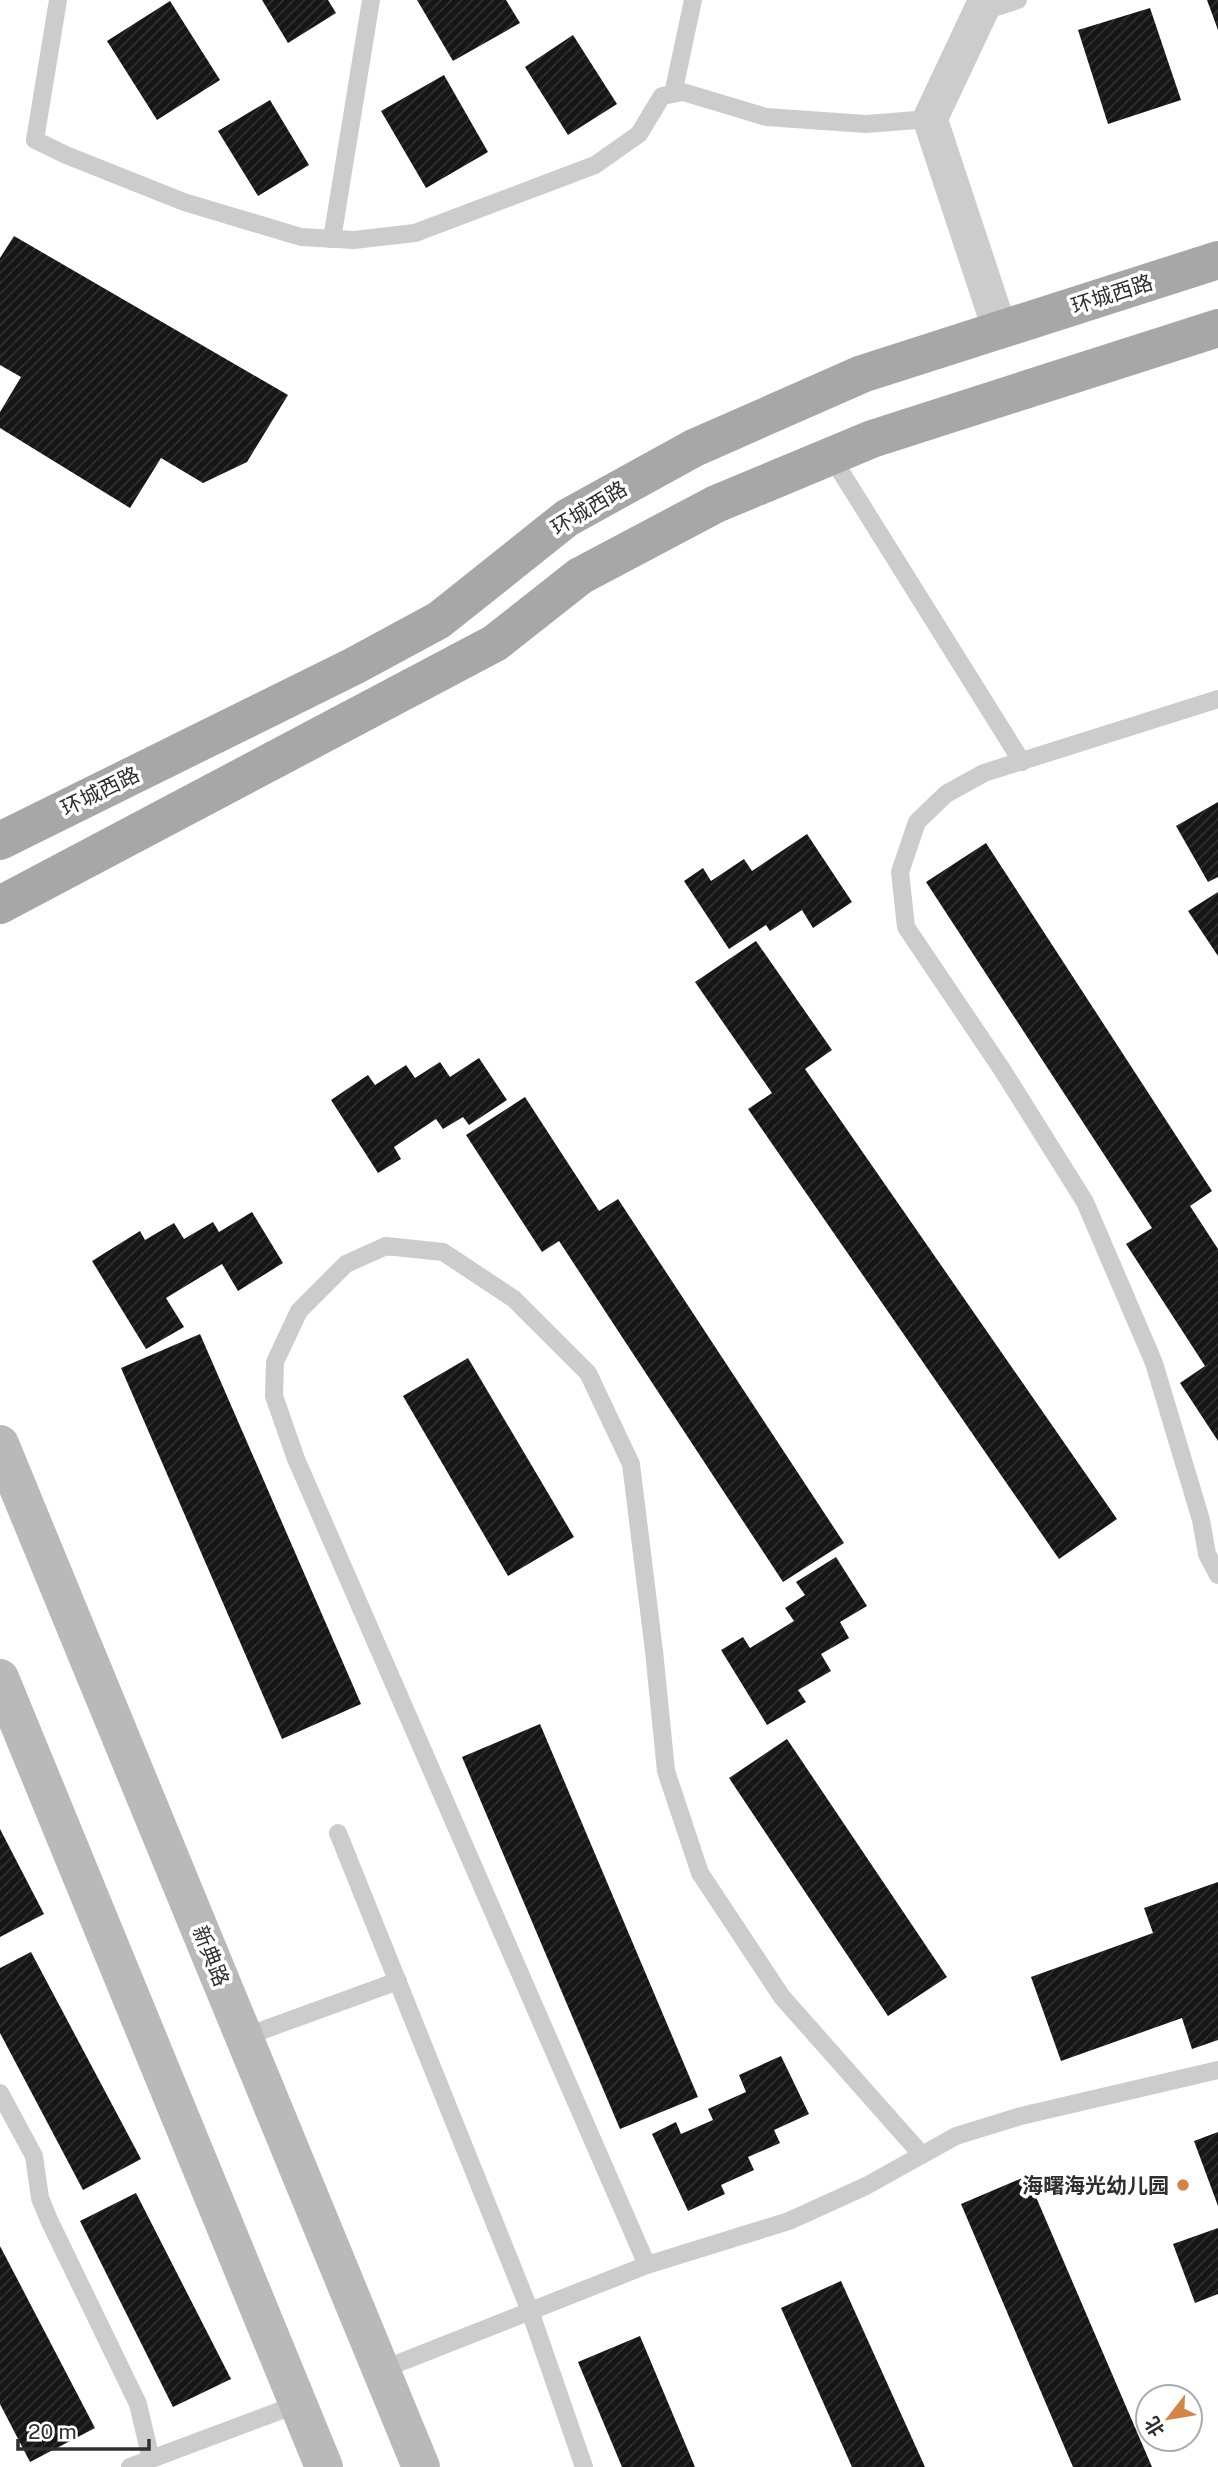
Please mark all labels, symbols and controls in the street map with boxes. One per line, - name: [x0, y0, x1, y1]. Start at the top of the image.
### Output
- street label: 环城西路: [1068, 269, 1156, 319]
- street label: 环城西路: [547, 476, 631, 540]
- street label: 环城西路: [57, 761, 143, 821]
- street label: 新典路: [188, 1922, 234, 1990]
- place label: 海曙海光幼儿园: [1022, 2173, 1169, 2198]
- marker: 海曙海光幼儿园: [1175, 2177, 1191, 2193]
- north arrow: [1134, 2383, 1204, 2453]
- scale bar: [18, 2408, 149, 2452]
- text: 北: [1140, 2413, 1169, 2441]
- text: 20 m: [28, 2419, 77, 2444]

